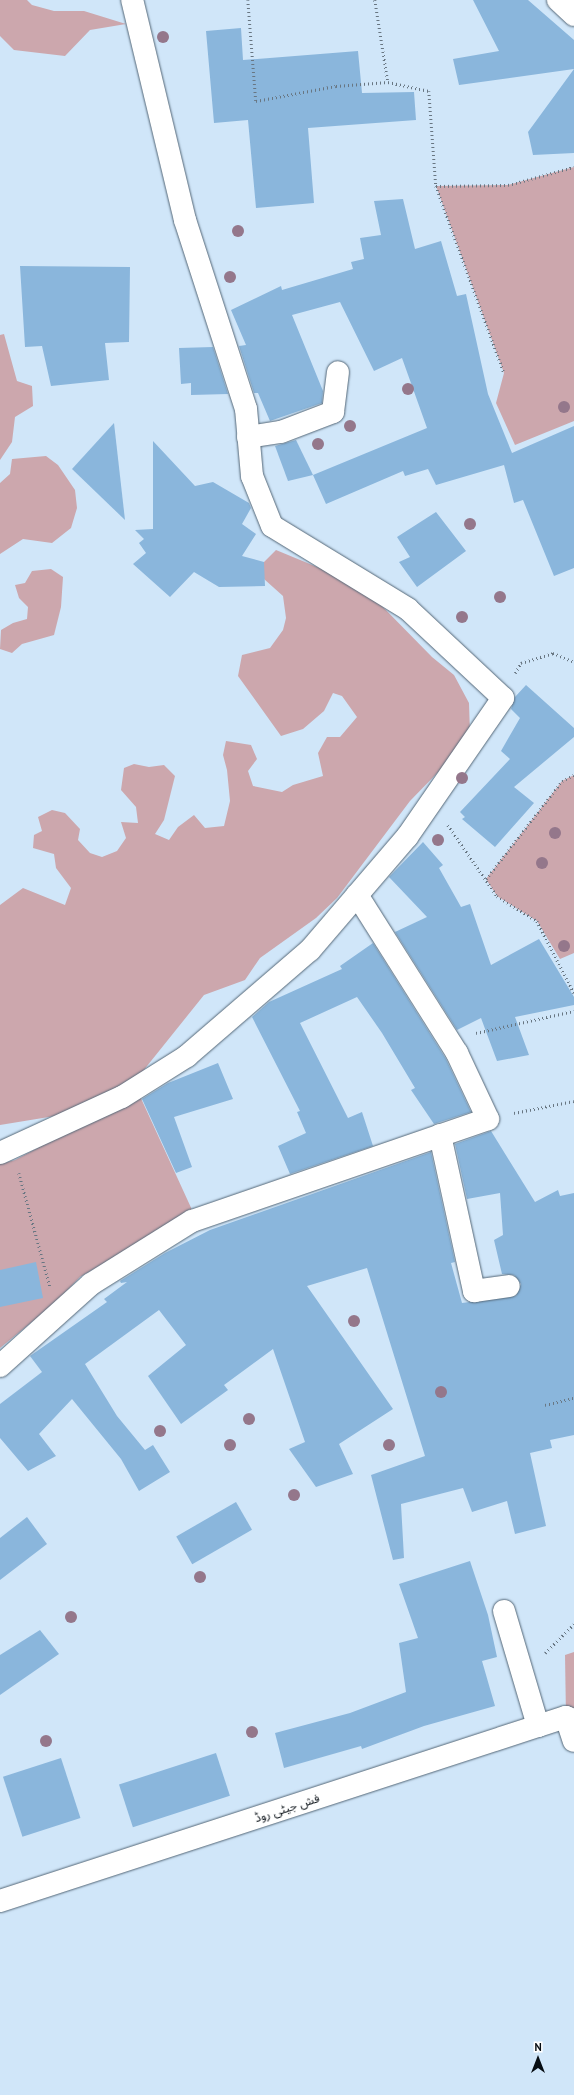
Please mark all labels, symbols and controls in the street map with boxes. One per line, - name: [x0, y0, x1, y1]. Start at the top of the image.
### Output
- street label: فش جیٹی روڈ: [253, 1791, 321, 1825]
- north arrow: [518, 2039, 558, 2079]
- text: N: [534, 2040, 542, 2054]

